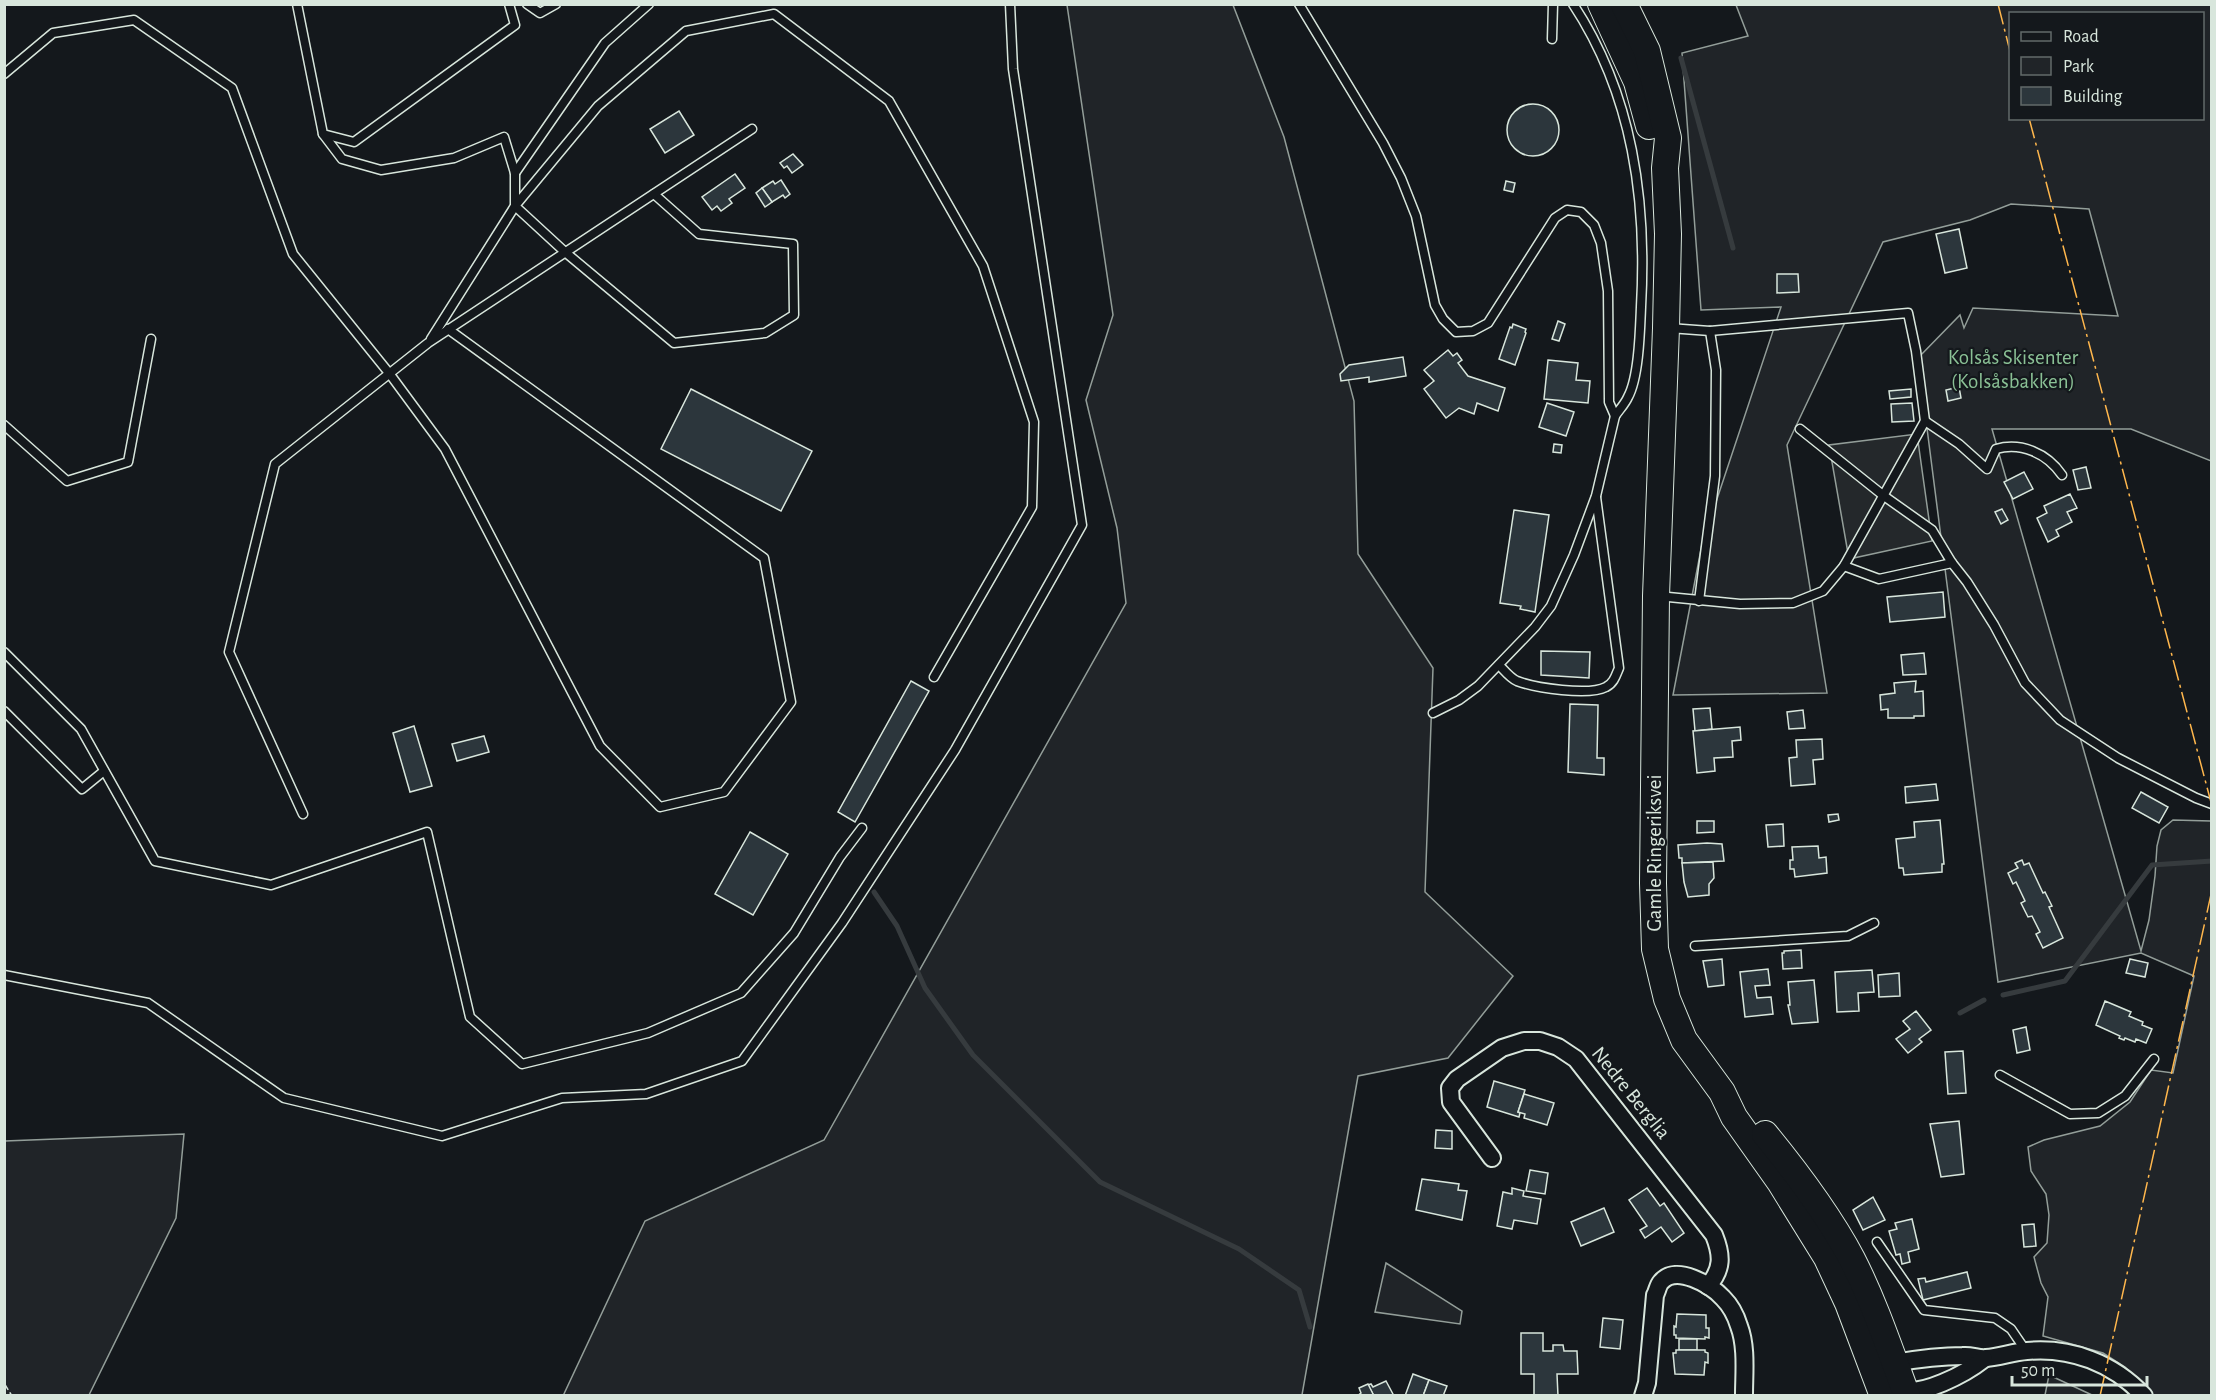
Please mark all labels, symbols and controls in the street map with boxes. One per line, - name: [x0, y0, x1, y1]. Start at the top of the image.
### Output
- legend: [2009, 12, 2204, 120]
- text: Road: [2063, 28, 2099, 46]
- text: Park: [2063, 58, 2095, 76]
- text: Building: [2063, 88, 2123, 106]
- park label: Kolsås Skisenter (Kolsåsbakken): [1948, 347, 2079, 392]
- street label: Gamle Ringeriksvei: [1644, 774, 1665, 932]
- street label: Nedre Berglia: [1588, 1043, 1675, 1143]
- scale bar: [2012, 1349, 2147, 1387]
- text: 50 m: [2021, 1362, 2055, 1380]

